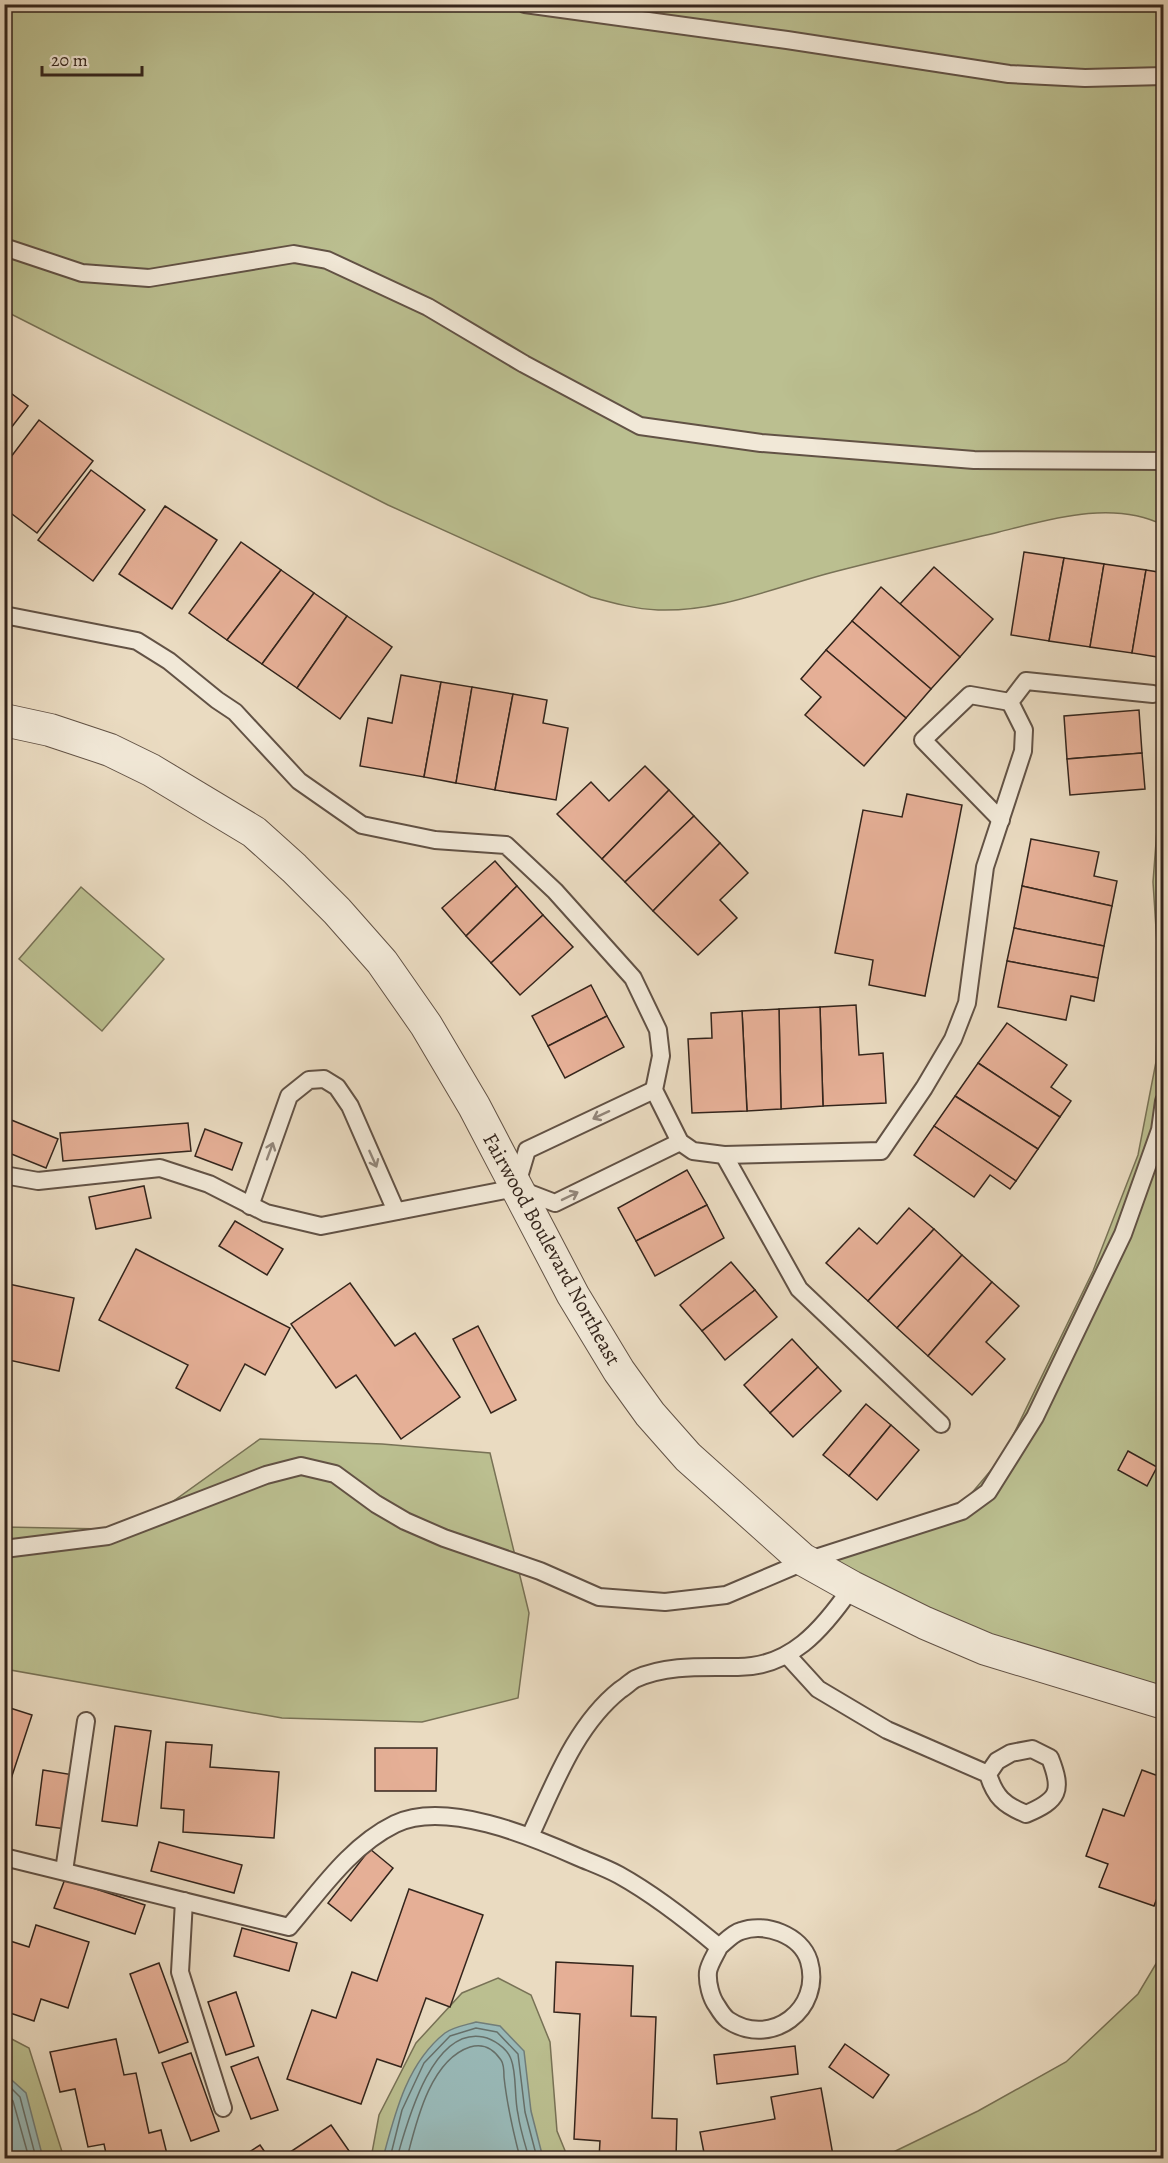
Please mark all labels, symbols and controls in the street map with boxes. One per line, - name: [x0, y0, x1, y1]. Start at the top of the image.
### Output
- scale bar: [42, 39, 142, 77]
- text: 20 m: [51, 48, 88, 72]
- one-way arrow: [593, 1109, 611, 1121]
- street label: Fairwood Boulevard Northeast: [476, 1128, 628, 1370]
- one-way arrow: [265, 1142, 276, 1160]
- one-way arrow: [368, 1150, 380, 1168]
- one-way arrow: [560, 1190, 578, 1201]

